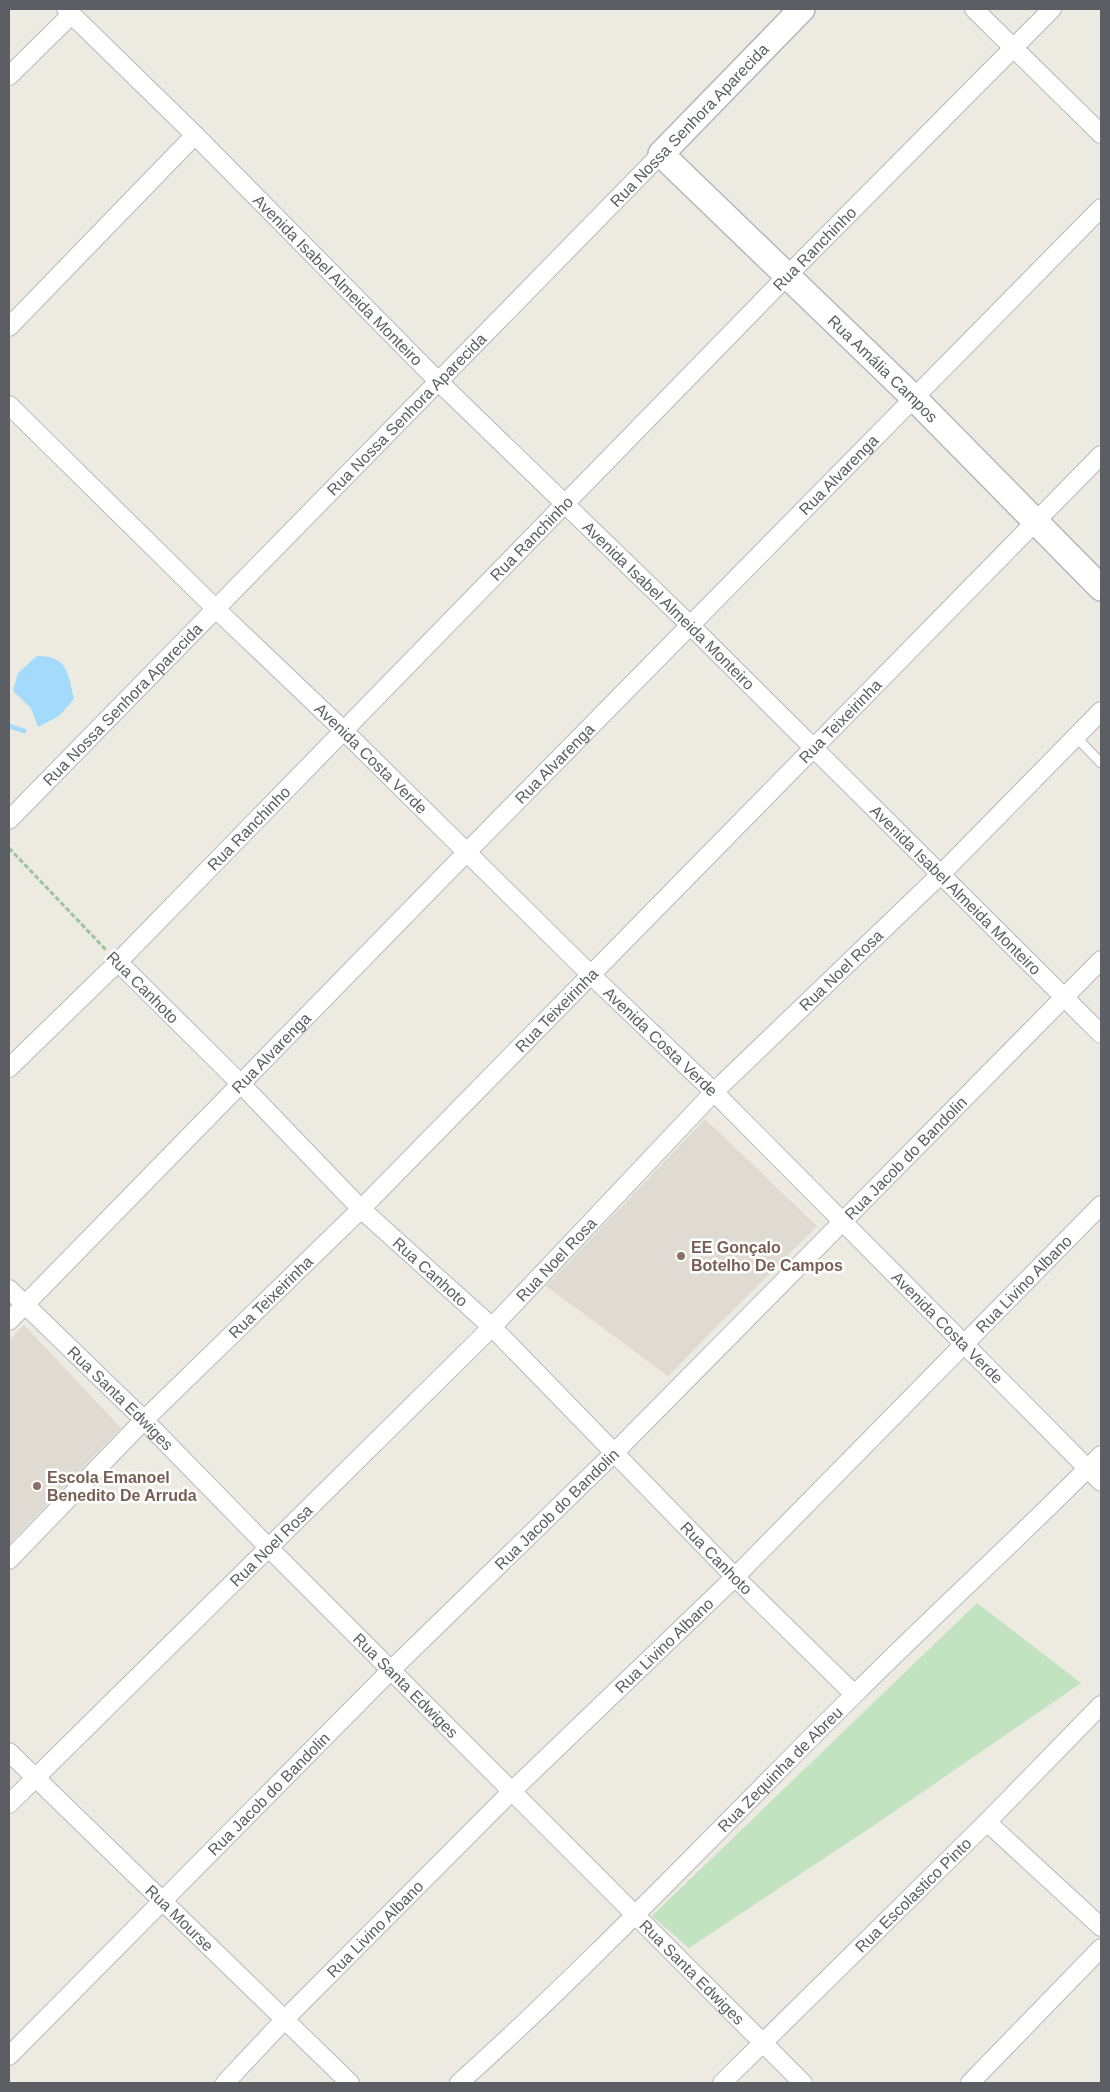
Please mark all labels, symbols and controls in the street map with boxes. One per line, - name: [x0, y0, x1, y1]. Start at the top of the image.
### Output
- street label: Rua Nossa Senhora Aparecida: [607, 40, 772, 210]
- street label: Avenida Isabel Almeida Monteiro: [250, 191, 426, 369]
- street label: Rua Ranchinho: [770, 204, 860, 294]
- street label: Rua Amália Campos: [824, 312, 941, 426]
- street label: Rua Nossa Senhora Aparecida: [324, 330, 490, 499]
- street label: Rua Alvarenga: [796, 432, 882, 518]
- street label: Rua Ranchinho: [487, 493, 576, 584]
- street label: Avenida Isabel Almeida Monteiro: [579, 518, 758, 693]
- street label: Rua Nossa Senhora Aparecida: [40, 620, 206, 789]
- street label: Rua Teixeirinha: [796, 676, 885, 767]
- street label: Avenida Costa Verde: [311, 700, 431, 817]
- street label: Rua Alvarenga: [512, 720, 598, 807]
- street label: Rua Ranchinho: [204, 783, 294, 874]
- street label: Avenida Isabel Almeida Monteiro: [867, 802, 1044, 978]
- street label: Rua Noel Rosa: [796, 927, 886, 1014]
- street label: Rua Canhoto: [103, 948, 182, 1027]
- street label: Rua Teixeirinha: [512, 965, 601, 1056]
- street label: Avenida Costa Verde: [600, 984, 721, 1100]
- street label: Rua Alvarenga: [229, 1009, 314, 1097]
- street label: Rua Jacob do Bandolin: [842, 1093, 970, 1223]
- street label: Rua Noel Rosa: [513, 1214, 600, 1305]
- street label: Rua Livino Albano: [973, 1232, 1075, 1336]
- street label: Rua Canhoto: [389, 1234, 471, 1310]
- place label: EE Gonçalo Botelho De Campos: [691, 1239, 843, 1274]
- marker: EE Gonçalo Botelho De Campos: [675, 1250, 687, 1262]
- street label: Rua Teixeirinha: [226, 1253, 316, 1342]
- street label: Avenida Costa Verde: [888, 1268, 1006, 1387]
- street label: Rua Santa Edwiges: [64, 1343, 176, 1454]
- street label: Rua Jacob do Bandolin: [492, 1445, 622, 1573]
- place label: Escola Emanoel Benedito De Arruda: [47, 1469, 197, 1504]
- marker: Escola Emanoel Benedito De Arruda: [31, 1480, 43, 1492]
- street label: Rua Noel Rosa: [227, 1502, 316, 1590]
- street label: Rua Canhoto: [677, 1519, 755, 1598]
- street label: Rua Livino Albano: [612, 1595, 717, 1696]
- street label: Rua Santa Edwiges: [350, 1630, 461, 1741]
- street label: Rua Zequinha de Abreu: [715, 1704, 846, 1835]
- street label: Rua Jacob do Bandolin: [205, 1729, 333, 1859]
- street label: Rua Escolastico Pinto: [852, 1835, 975, 1956]
- street label: Rua Livino Albano: [324, 1877, 427, 1981]
- street label: Rua Mourse: [142, 1882, 217, 1955]
- street label: Rua Santa Edwiges: [636, 1917, 747, 2028]

